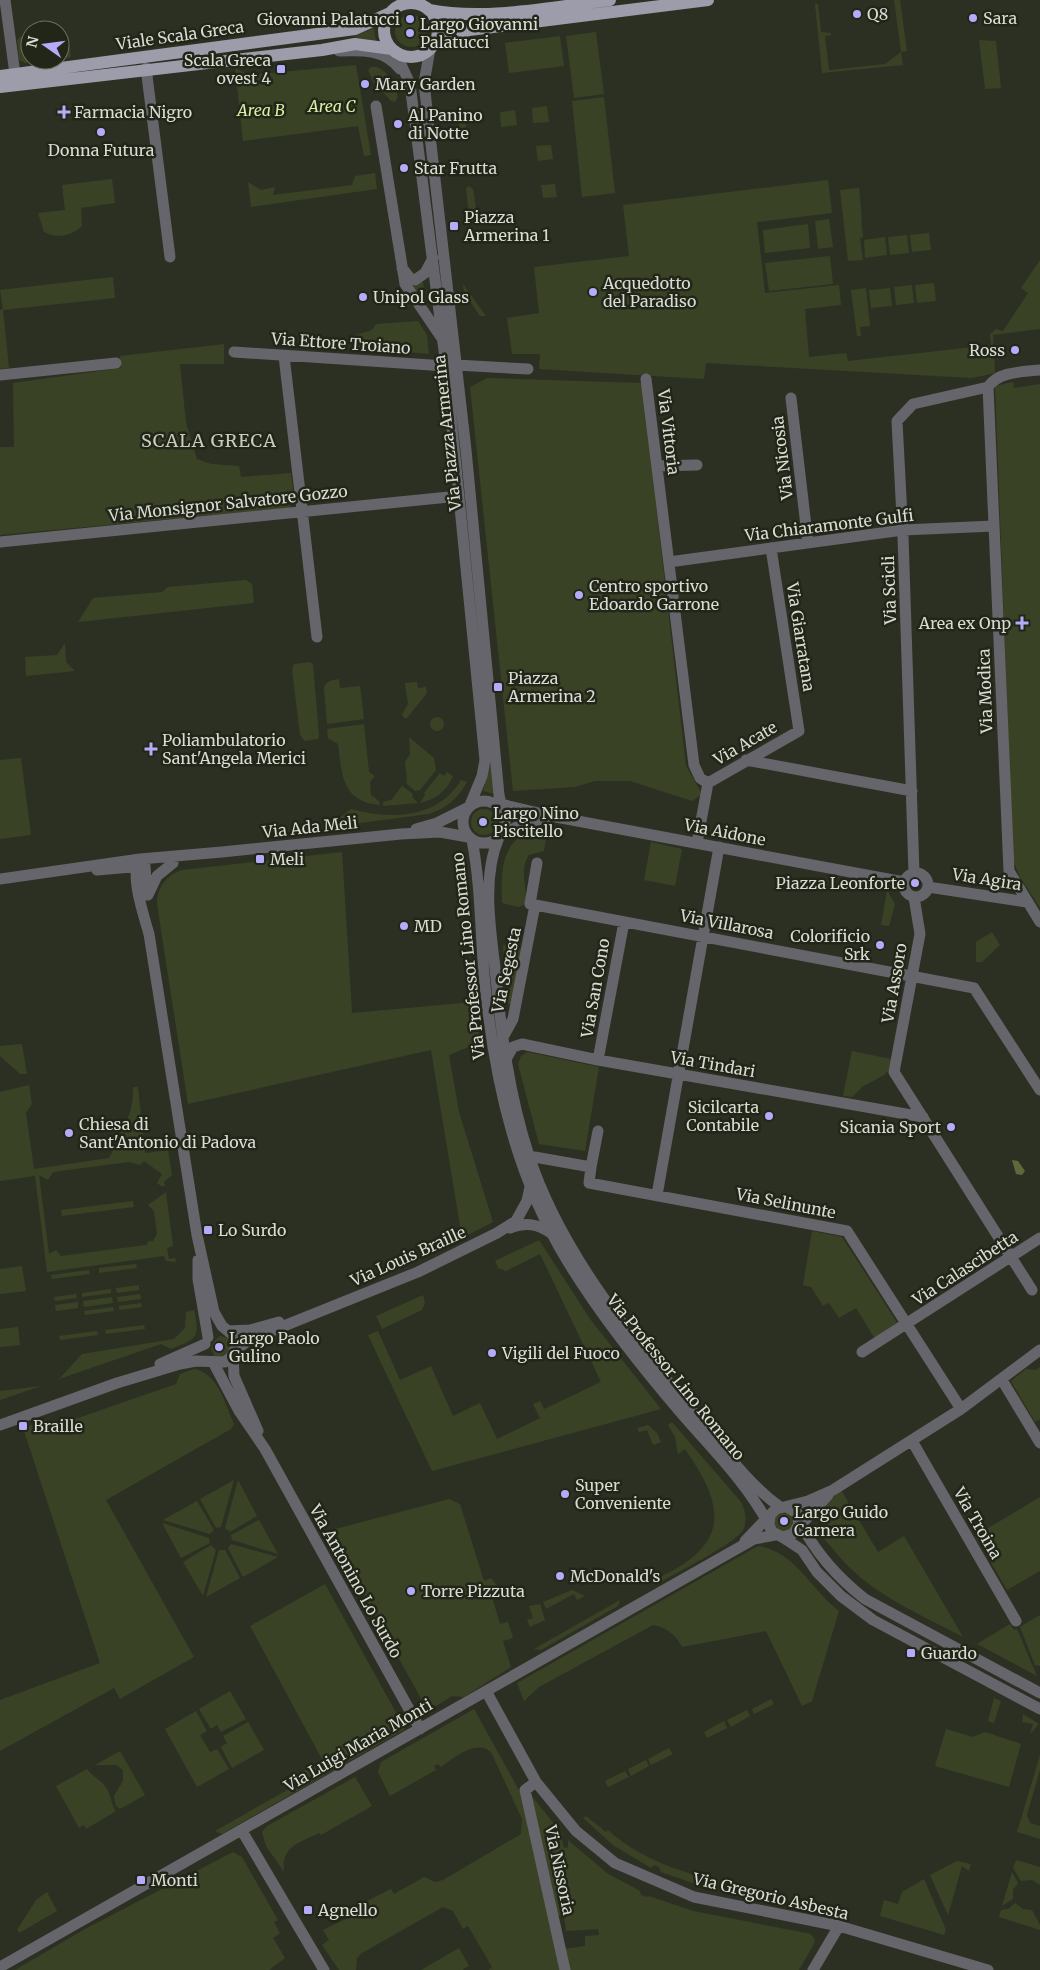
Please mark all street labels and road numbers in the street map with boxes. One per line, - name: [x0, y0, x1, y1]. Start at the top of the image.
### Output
- street label: Viale Scala Greca: [114, 16, 246, 54]
- street label: Via Ettore Troiano: [270, 328, 411, 358]
- street label: Via Piazza Armerina: [429, 354, 465, 513]
- street label: Via Vittoria: [654, 387, 684, 476]
- street label: Via Nicosia: [767, 415, 797, 502]
- street label: Via Monsignor Salvatore Gozzo: [107, 481, 348, 526]
- street label: Via Chiaramonte Gulfi: [742, 505, 915, 545]
- street label: Via Scicli: [878, 555, 900, 626]
- street label: Via Giarratana: [782, 580, 820, 693]
- street label: Via Modica: [974, 648, 997, 735]
- street label: Via Acate: [709, 717, 780, 770]
- street label: Via Ada Meli: [260, 812, 359, 842]
- street label: Via Aidone: [682, 814, 767, 850]
- street label: Via Professor Lino Romano: [447, 852, 489, 1061]
- street label: Via Agira: [950, 863, 1024, 894]
- street label: Via Villarosa: [677, 905, 776, 943]
- street label: Via Segesta: [487, 925, 525, 1016]
- street label: Via San Cono: [576, 937, 614, 1040]
- street label: Via Assoro: [877, 942, 911, 1025]
- street label: Via Tindari: [668, 1047, 757, 1081]
- street label: Via Selinunte: [733, 1183, 838, 1222]
- street label: Via Louis Braille: [346, 1222, 469, 1291]
- street label: Via Calascibetta: [908, 1226, 1022, 1310]
- street label: Via Professor Lino Romano: [602, 1289, 749, 1464]
- street label: Via Troina: [949, 1483, 1007, 1563]
- street label: Via Antonino Lo Surdo: [305, 1500, 407, 1661]
- street label: Via Luigi Maria Monti: [280, 1694, 436, 1796]
- street label: Via Nissoria: [541, 1822, 579, 1917]
- street label: Via Gregorio Asbesta: [690, 1868, 851, 1924]

